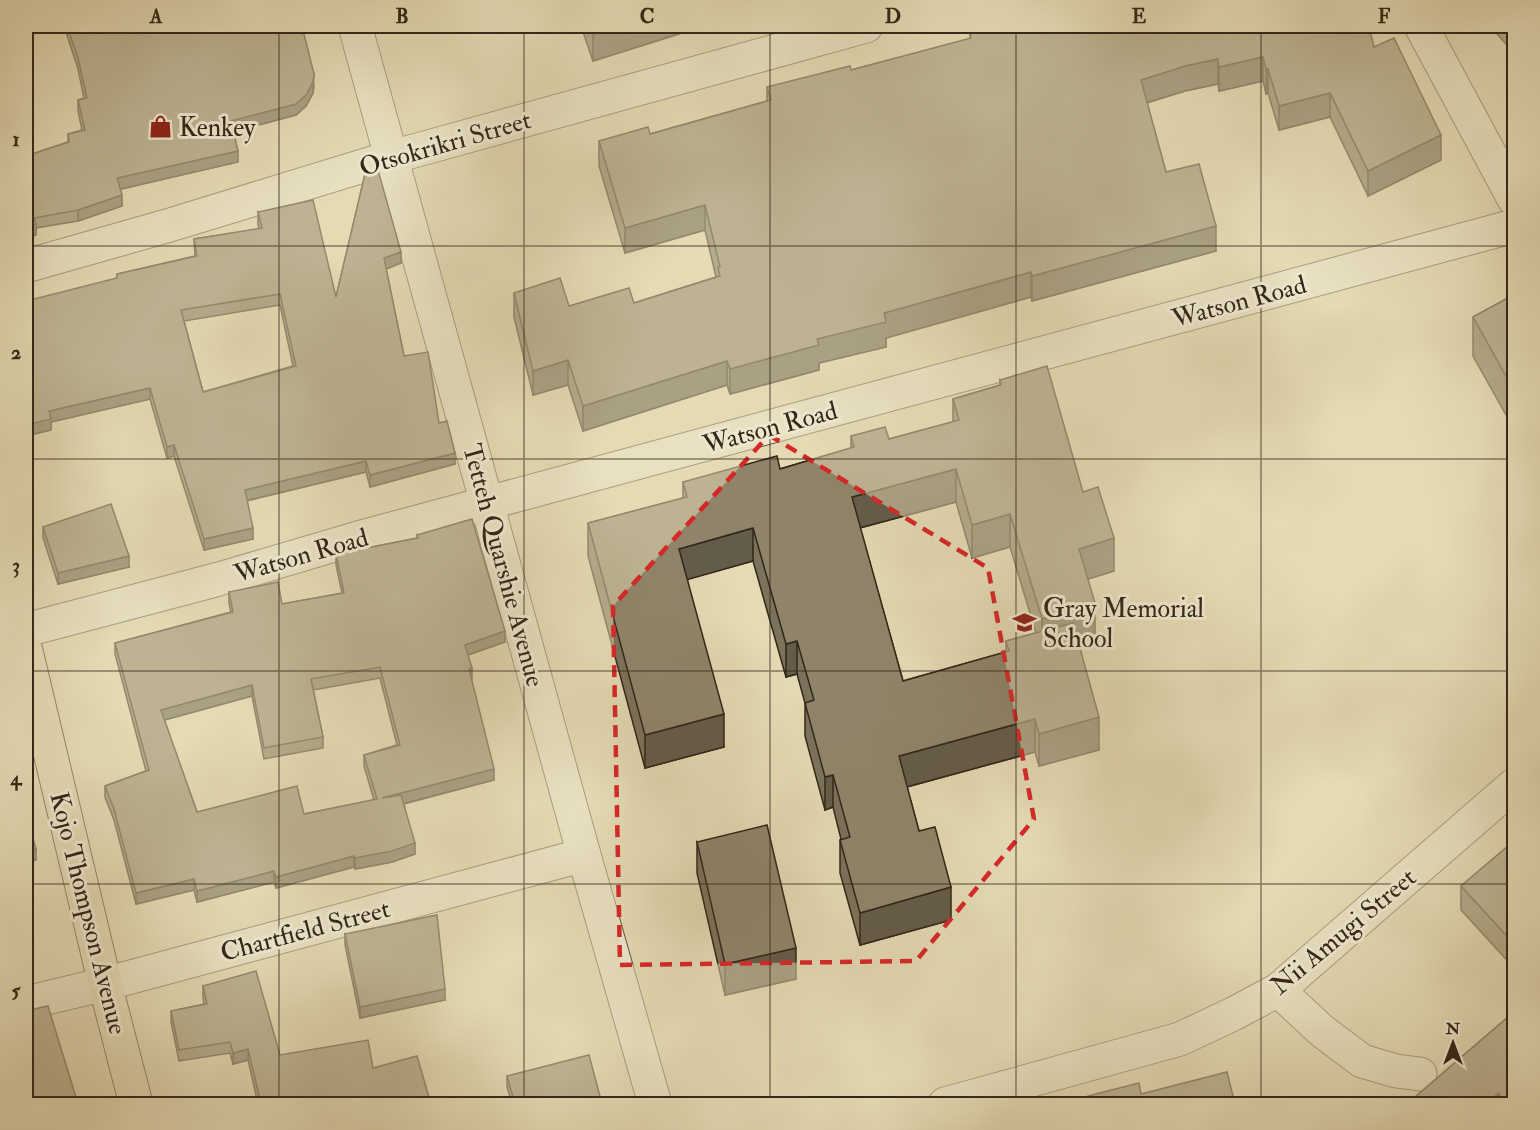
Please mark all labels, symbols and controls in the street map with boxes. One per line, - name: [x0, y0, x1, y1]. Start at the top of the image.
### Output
- text: A: [149, 4, 163, 29]
- text: B: [395, 4, 409, 29]
- text: C: [640, 4, 654, 29]
- text: D: [885, 4, 901, 29]
- text: E: [1132, 4, 1147, 29]
- text: F: [1378, 4, 1391, 29]
- street label: Otsokrikri Street: [356, 104, 535, 184]
- place label: Kenkey: [179, 112, 256, 144]
- shop icon: Kenkey: [148, 114, 174, 140]
- text: 1: [12, 127, 20, 152]
- street label: Watson Road: [1168, 269, 1310, 336]
- text: 2: [11, 340, 21, 365]
- street label: Watson Road: [699, 395, 841, 462]
- street label: Tetteh Quarshie Avenue: [455, 440, 551, 690]
- street label: Watson Road: [230, 522, 372, 591]
- text: 3: [12, 553, 20, 578]
- place label: Gray Memorial School: [1043, 593, 1204, 655]
- school or university icon: Gray Memorial School: [1012, 610, 1038, 636]
- text: 4: [10, 766, 23, 791]
- street label: Kojo Thompson Avenue: [41, 789, 134, 1038]
- street label: Nii Amugi Street: [1264, 862, 1423, 1002]
- street label: Chartfield Street: [217, 893, 394, 969]
- text: 5: [12, 978, 22, 1003]
- north arrow: [1423, 1013, 1483, 1073]
- text: N: [1445, 1019, 1461, 1039]

